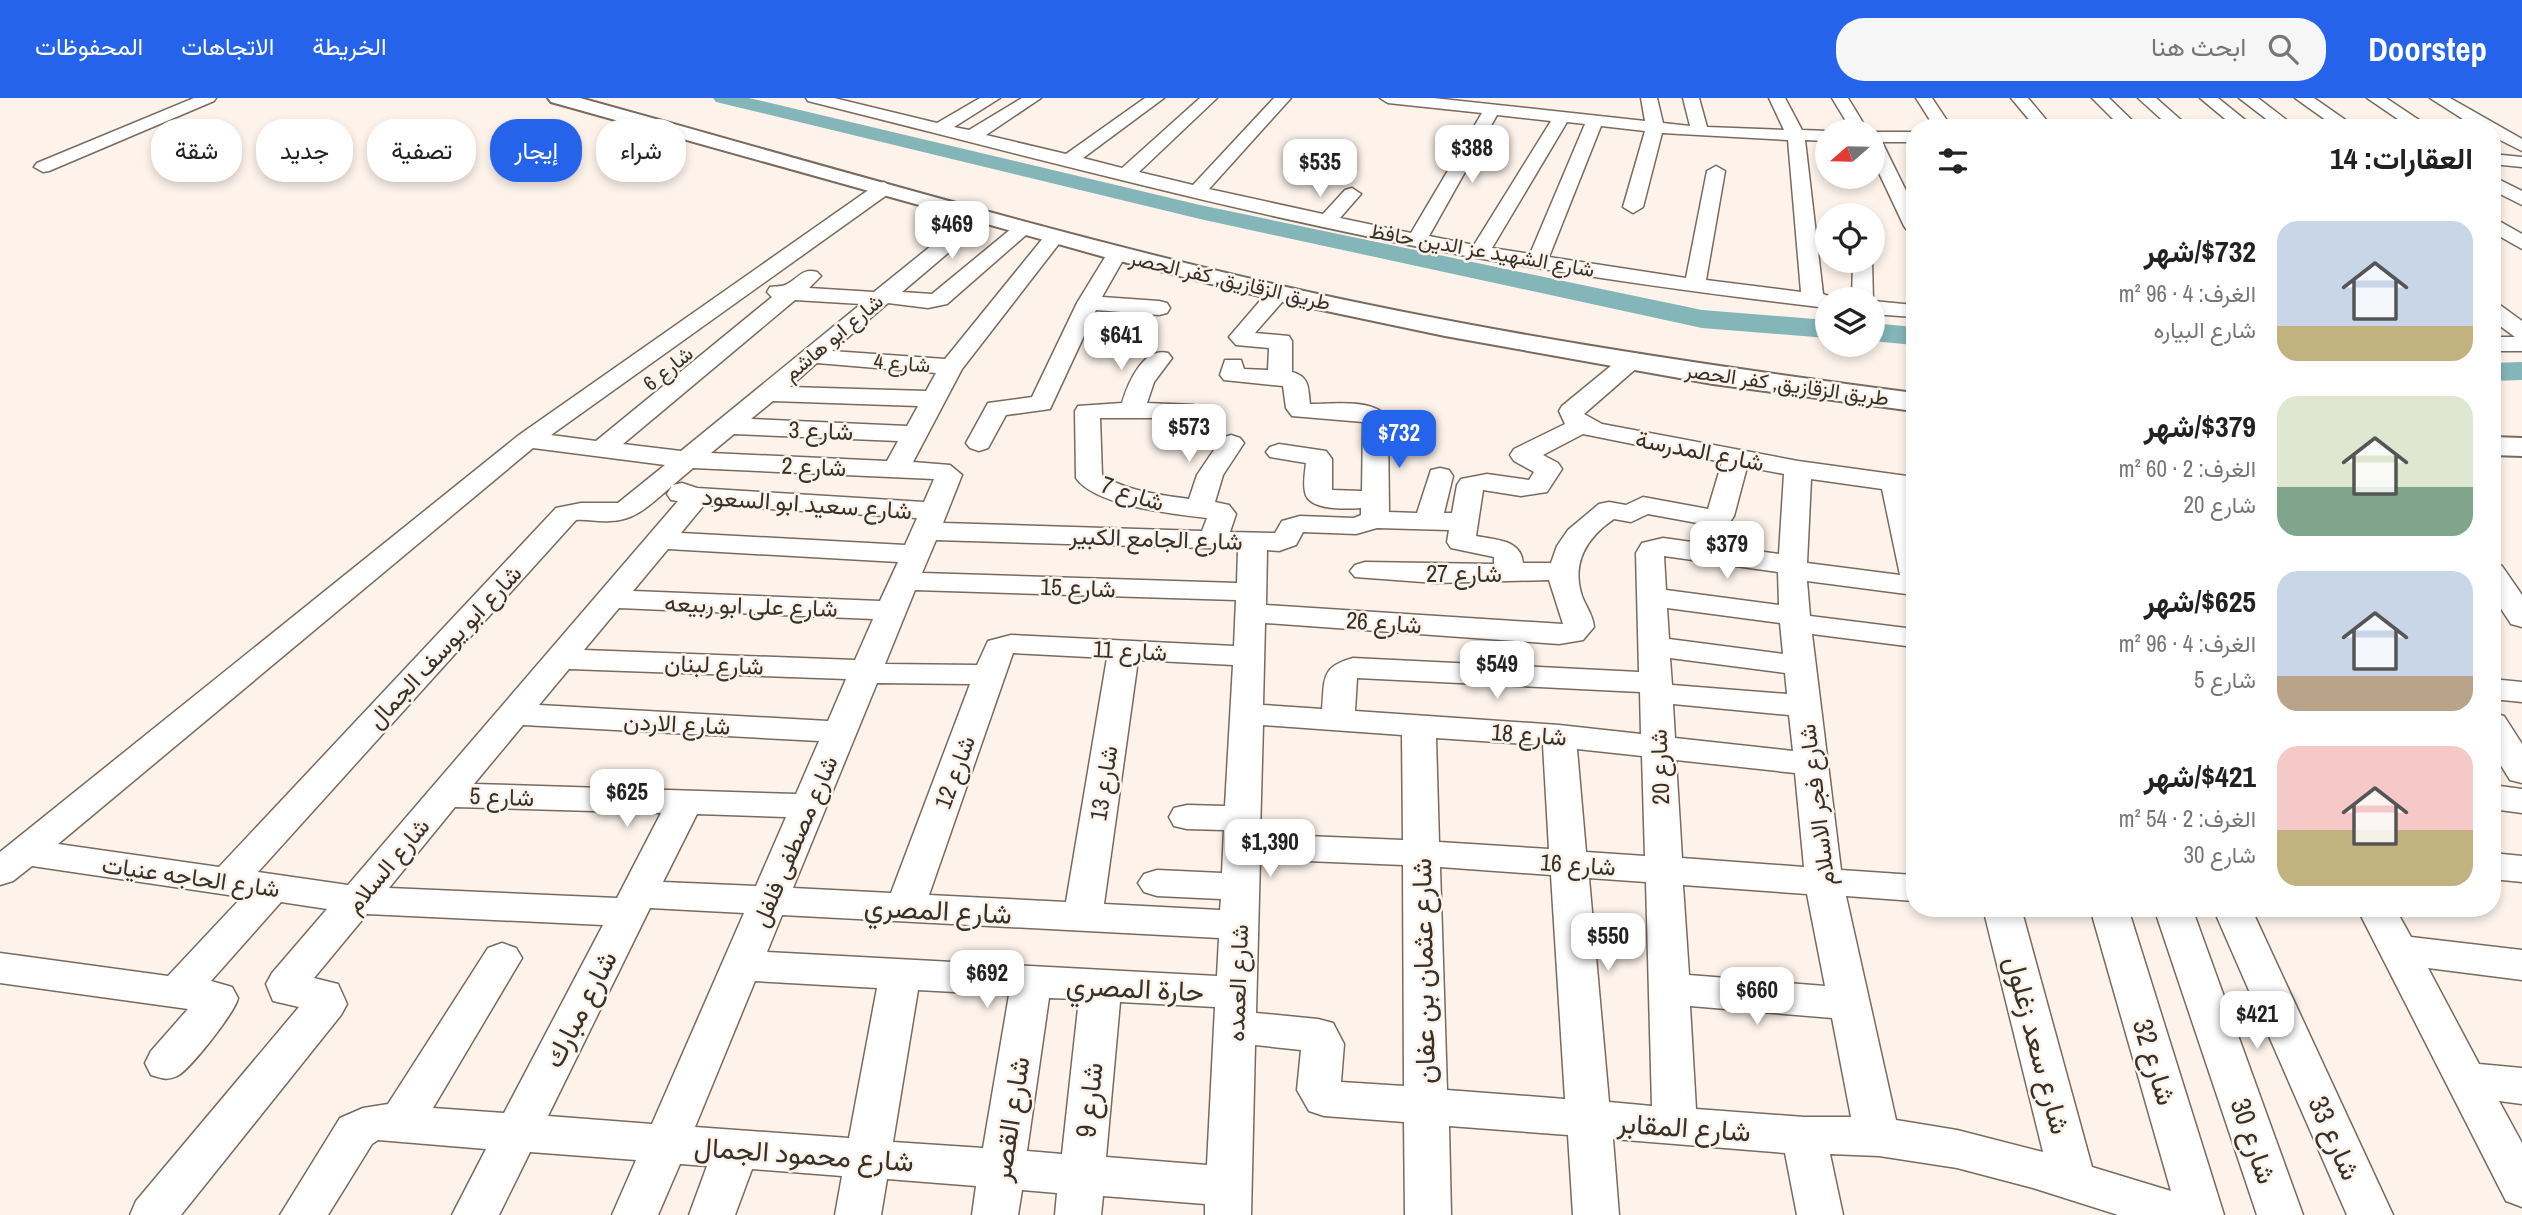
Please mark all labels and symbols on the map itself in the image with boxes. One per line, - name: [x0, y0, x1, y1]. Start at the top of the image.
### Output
- north arrow: [1815, 119, 1885, 189]
- pin: $388: [1431, 126, 1513, 185]
- pin: $535: [1279, 140, 1361, 199]
- pin: $469: [911, 202, 993, 261]
- street label: شارع الشهيد عز الدين حافظ: [1367, 216, 1597, 284]
- street label: طريق الزقازيق, كفر الحصر: [1126, 243, 1333, 317]
- street label: شارع ابو هاشم: [777, 287, 889, 387]
- pin: $641: [1080, 313, 1162, 372]
- street label: شارع 6: [637, 339, 699, 397]
- street label: شارع 4: [873, 347, 931, 379]
- street label: طريق الزقازيق, كفر الحصر: [1682, 355, 1891, 413]
- pin: $573: [1148, 404, 1230, 464]
- pin: $732: [1358, 410, 1440, 470]
- street label: شارع 3: [788, 413, 854, 448]
- street label: شارع المدرسة: [1633, 422, 1767, 479]
- street label: شارع 2: [781, 449, 847, 484]
- street label: شارع 7: [1097, 468, 1169, 519]
- street label: شارع سعيد ابو السعود: [701, 480, 913, 527]
- street label: شارع الجامع الكبير: [1068, 519, 1243, 559]
- pin: $379: [1686, 522, 1768, 581]
- street label: شارع ابو يوسف الجمال: [360, 557, 529, 735]
- street label: شارع 27: [1426, 557, 1502, 590]
- street label: شارع 15: [1040, 570, 1116, 605]
- street label: شارع على ابو ربيعه: [664, 586, 838, 625]
- street label: شارع 26: [1345, 603, 1423, 642]
- street label: شارع 11: [1092, 632, 1168, 669]
- pin: $549: [1456, 642, 1538, 701]
- street label: شارع لبنان: [664, 646, 764, 683]
- street label: شارع الاردن: [623, 704, 731, 743]
- street label: شارع 18: [1490, 715, 1568, 754]
- street label: شارع فجر الاسلام: [1790, 722, 1843, 888]
- street label: شارع 20: [1642, 729, 1677, 805]
- street label: شارع 12: [926, 731, 983, 813]
- street label: شارع 13: [1081, 743, 1126, 823]
- street label: شارع مصطفى فلفل: [744, 751, 845, 932]
- pin: $625: [586, 770, 668, 829]
- street label: شارع 5: [469, 779, 535, 814]
- street label: شارع السلام: [338, 811, 437, 920]
- pin: $1,390: [1213, 820, 1327, 879]
- street label: شارع 16: [1539, 845, 1617, 884]
- street label: شارع الحاجه عنيات: [100, 848, 282, 905]
- street label: شارع عثمان بن عفان: [1402, 858, 1444, 1084]
- street label: شارع المصري: [863, 887, 1013, 937]
- pin: $550: [1567, 914, 1649, 973]
- street label: شارع العمده: [1219, 924, 1256, 1042]
- street label: شارع مبارك: [534, 944, 626, 1074]
- pin: $692: [946, 950, 1028, 1010]
- street label: شارع سعد زغلول: [1996, 952, 2080, 1138]
- street label: حارة المصري: [1065, 965, 1205, 1015]
- pin: $660: [1716, 968, 1798, 1027]
- pin: $421: [2216, 992, 2298, 1051]
- street label: شارع 32: [2124, 1014, 2186, 1110]
- street label: شارع القصر: [981, 1054, 1039, 1185]
- street label: شارع 9: [1066, 1060, 1112, 1140]
- street label: شارع 33: [2300, 1090, 2370, 1186]
- street label: شارع 30: [2222, 1093, 2286, 1189]
- street label: شارع المقابر: [1615, 1103, 1752, 1151]
- street label: شارع محمود الجمال: [693, 1127, 915, 1181]

